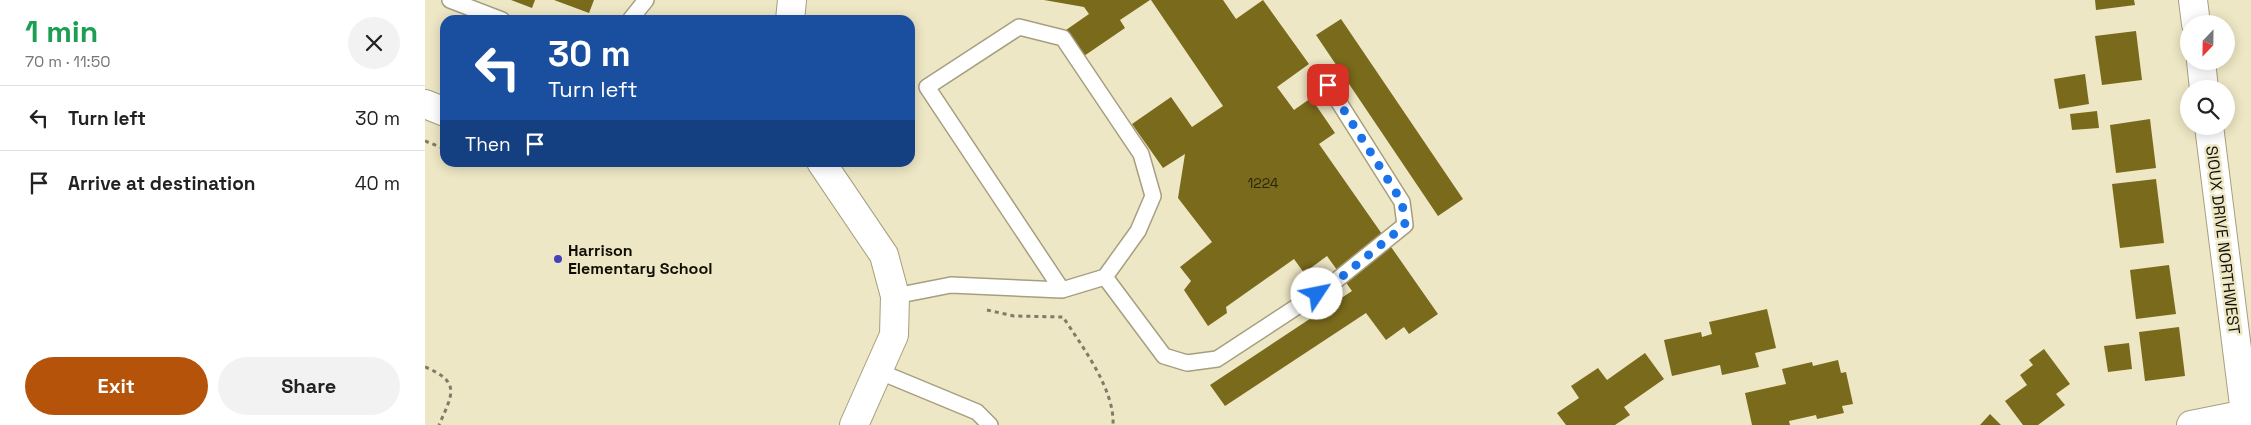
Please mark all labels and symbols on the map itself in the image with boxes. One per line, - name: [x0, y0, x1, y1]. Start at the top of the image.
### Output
- north arrow: [2180, 15, 2235, 70]
- pin: [1307, 64, 1349, 106]
- street label: SIOUX DRIVE NORTHWEST: [2201, 144, 2245, 336]
- house number: 1224: [1247, 174, 1279, 192]
- place label: Harrison Elementary School: [568, 240, 712, 279]
- marker: Harrison Elementary School: [552, 253, 564, 265]
- position arrow: [1290, 267, 1342, 319]

